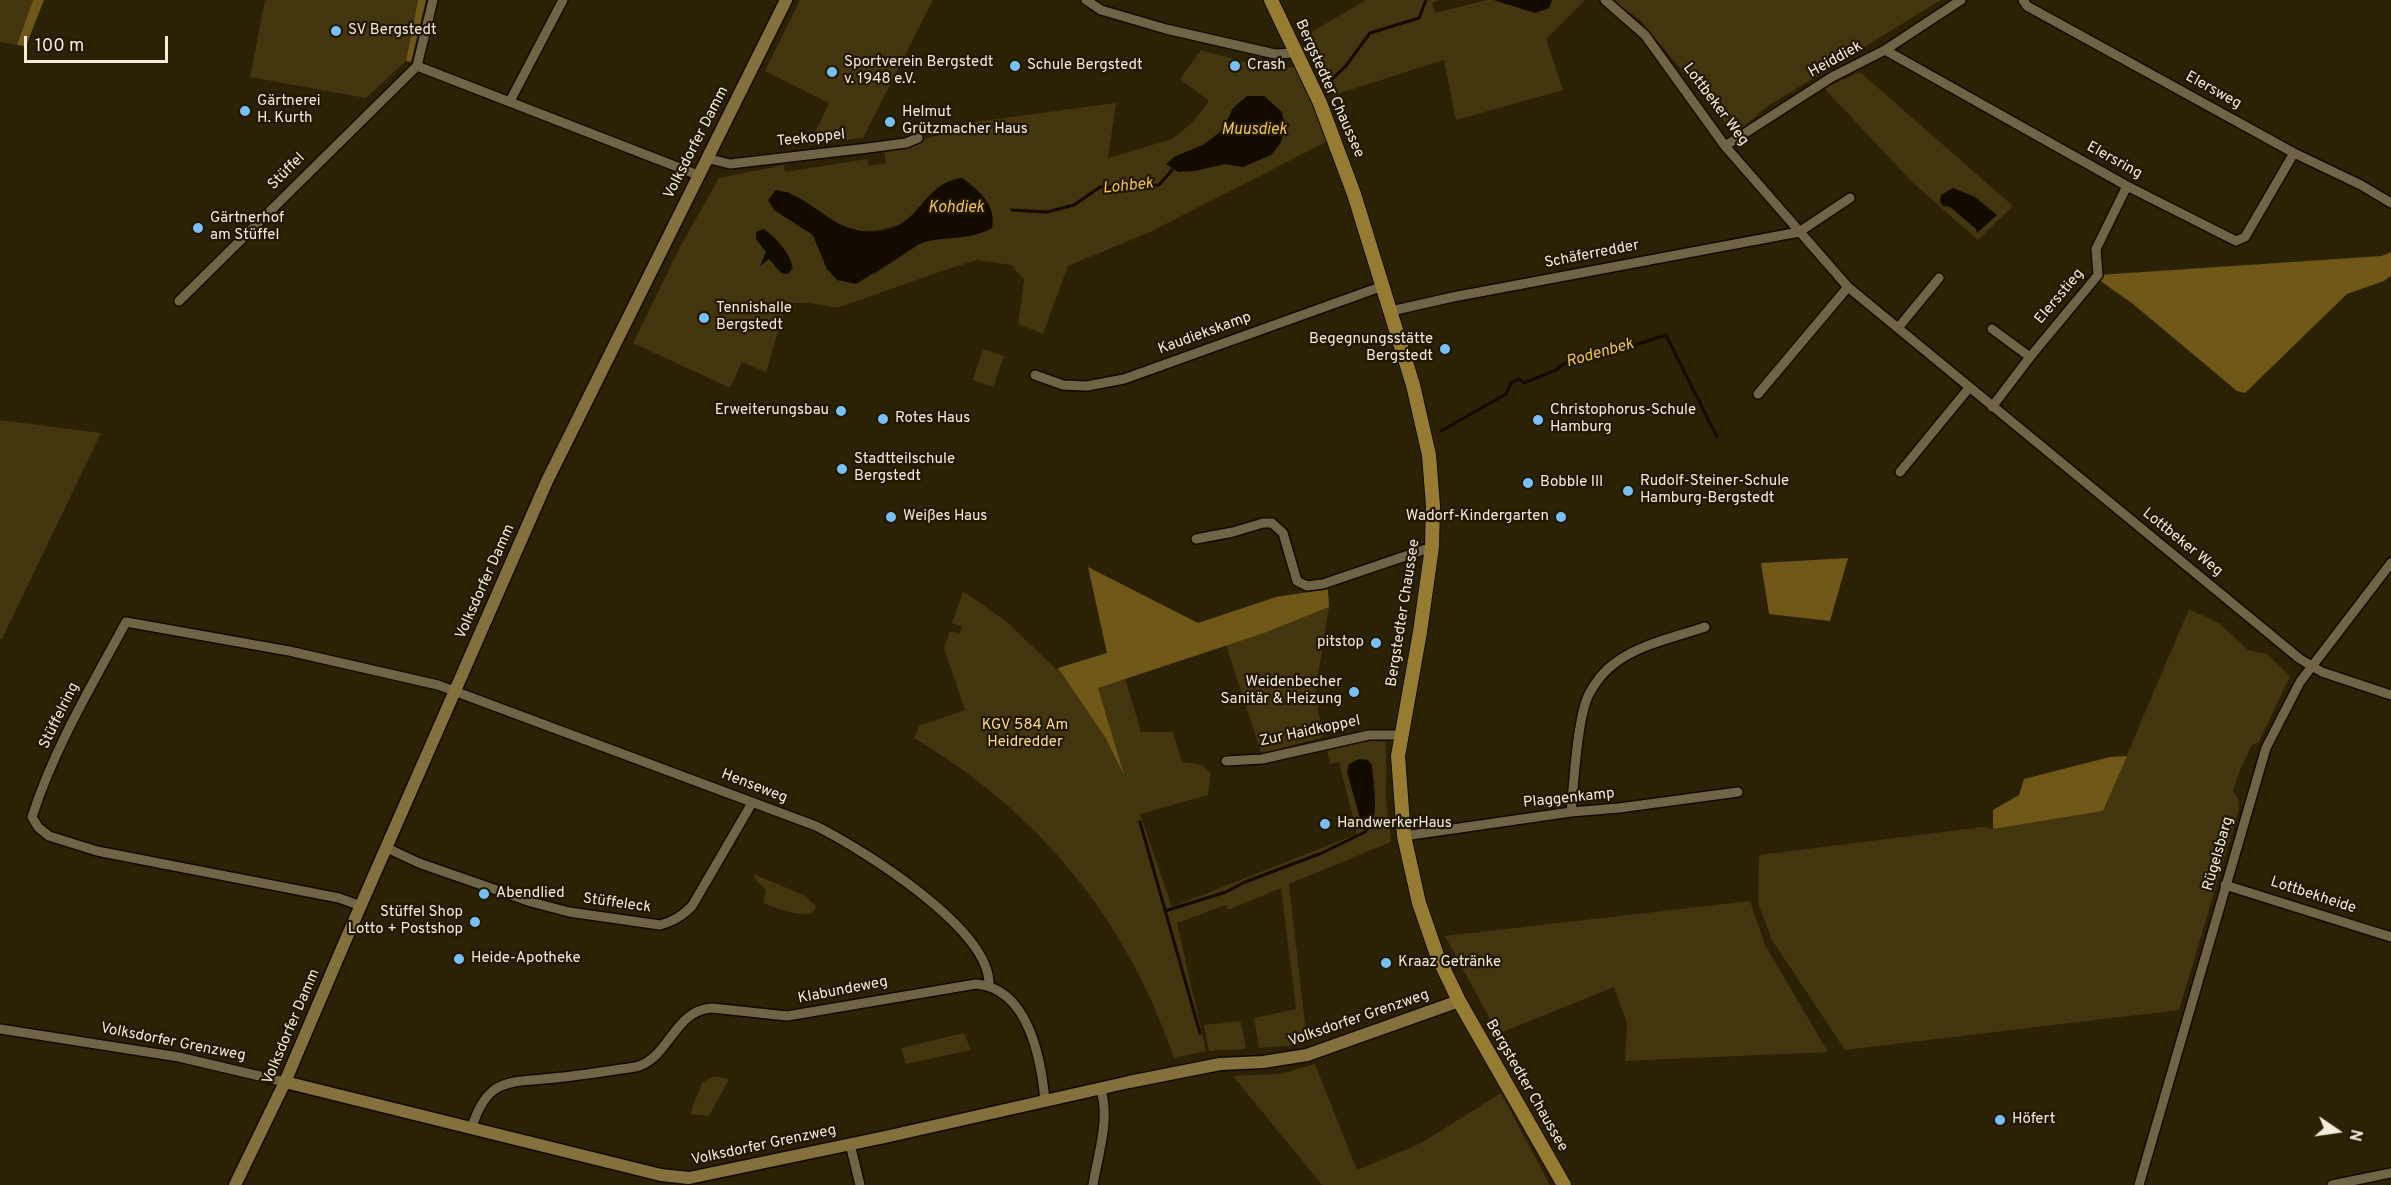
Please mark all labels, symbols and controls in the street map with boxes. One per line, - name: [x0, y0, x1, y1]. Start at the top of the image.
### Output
- street label: Bergstedter Chaussee: [1290, 17, 1368, 161]
- place label: SV Bergstedt: [348, 22, 437, 40]
- scale bar: [27, 24, 171, 62]
- marker: SV Bergstedt: [329, 24, 343, 38]
- text: 100 m: [35, 35, 84, 58]
- street label: Heiddiek: [1806, 38, 1866, 82]
- place label: Sportverein Bergstedt v. 1948 e.V.: [844, 54, 994, 89]
- place label: Schule Bergstedt: [1027, 57, 1143, 75]
- place label: Crash: [1247, 57, 1286, 75]
- marker: Schule Bergstedt: [1008, 59, 1022, 73]
- marker: Crash: [1228, 59, 1242, 73]
- street label: Lottbeker Weg: [1678, 60, 1752, 150]
- marker: Sportverein Bergstedt v. 1948 e.V.: [825, 65, 839, 79]
- street label: Elersweg: [2182, 68, 2244, 114]
- street label: Volksdorfer Damm: [661, 84, 733, 202]
- place label: Gärtnerei H. Kurth: [257, 93, 321, 128]
- marker: Gärtnerei H. Kurth: [238, 104, 252, 118]
- place label: Helmut Grützmacher Haus: [902, 104, 1028, 139]
- marker: Helmut Grützmacher Haus: [883, 115, 897, 129]
- water label: Muusdiek: [1221, 121, 1287, 141]
- street label: Teekoppel: [776, 126, 846, 152]
- street label: Elersring: [2083, 138, 2145, 184]
- street label: Stüffel: [265, 150, 309, 194]
- water label: Lohbek: [1102, 175, 1154, 199]
- water label: Kohdiek: [928, 199, 984, 219]
- place label: Gärtnerhof am Stüffel: [210, 210, 284, 245]
- marker: Gärtnerhof am Stüffel: [191, 221, 205, 235]
- street label: Schäferredder: [1543, 237, 1641, 273]
- street label: Elersstieg: [2032, 266, 2088, 328]
- place label: Tennishalle Bergstedt: [716, 300, 792, 335]
- street label: Kaudiekskamp: [1156, 309, 1254, 359]
- marker: Tennishalle Bergstedt: [697, 311, 711, 325]
- place label: Begegnungsstätte Bergstedt: [1309, 331, 1433, 366]
- water label: Rodenbek: [1564, 335, 1636, 373]
- marker: Begegnungsstätte Bergstedt: [1438, 342, 1452, 356]
- place label: Erweiterungsbau: [715, 402, 829, 420]
- place label: Christophorus-Schule Hamburg: [1550, 402, 1696, 437]
- marker: Erweiterungsbau: [834, 404, 848, 418]
- place label: Rotes Haus: [895, 410, 970, 428]
- marker: Rotes Haus: [876, 412, 890, 426]
- marker: Christophorus-Schule Hamburg: [1531, 413, 1545, 427]
- place label: Stadtteilschule Bergstedt: [854, 451, 955, 486]
- marker: Stadtteilschule Bergstedt: [835, 462, 849, 476]
- place label: Rudolf-Steiner-Schule Hamburg-Bergstedt: [1640, 473, 1789, 508]
- place label: Bobble III: [1540, 474, 1603, 492]
- marker: Bobble III: [1521, 476, 1535, 490]
- marker: Rudolf-Steiner-Schule Hamburg-Bergstedt: [1621, 484, 1635, 498]
- street label: Lottbeker Weg: [2138, 505, 2226, 581]
- place label: Weißes Haus: [903, 508, 987, 526]
- place label: Wadorf-Kindergarten: [1406, 508, 1549, 526]
- marker: Weißes Haus: [884, 510, 898, 524]
- marker: Wadorf-Kindergarten: [1554, 510, 1568, 524]
- street label: Volksdorfer Damm: [453, 522, 519, 642]
- street label: Bergstedter Chaussee: [1383, 538, 1425, 688]
- place label: pitstop: [1317, 634, 1364, 652]
- marker: pitstop: [1369, 636, 1383, 650]
- place label: Weidenbecher Sanitär & Heizung: [1221, 674, 1342, 709]
- street label: Stüffelring: [36, 680, 84, 752]
- marker: Weidenbecher Sanitär & Heizung: [1347, 685, 1361, 699]
- street label: Zur Haidkoppel: [1258, 713, 1362, 751]
- park label: KGV 584 Am Heidredder: [982, 717, 1068, 752]
- street label: Henseweg: [718, 766, 790, 808]
- street label: Plaggenkamp: [1522, 785, 1616, 813]
- place label: HandwerkerHaus: [1337, 815, 1452, 833]
- street label: Rügelsbarg: [2200, 815, 2238, 893]
- marker: HandwerkerHaus: [1318, 817, 1332, 831]
- street label: Lottbekheide: [2268, 874, 2358, 918]
- place label: Abendlied: [496, 885, 565, 903]
- marker: Abendlied: [477, 887, 491, 901]
- street label: Stüffeleck: [582, 890, 652, 918]
- place label: Stüffel Shop Lotto + Postshop: [348, 904, 463, 939]
- marker: Stüffel Shop Lotto + Postshop: [468, 915, 482, 929]
- place label: Heide-Apotheke: [471, 950, 581, 968]
- marker: Heide-Apotheke: [452, 952, 466, 966]
- place label: Kraaz Getränke: [1398, 954, 1501, 972]
- marker: Kraaz Getränke: [1379, 956, 1393, 970]
- street label: Volksdorfer Damm: [260, 967, 324, 1087]
- street label: Klabundeweg: [797, 973, 889, 1009]
- street label: Volksdorfer Grenzweg: [1286, 987, 1432, 1051]
- street label: Bergstedter Chaussee: [1481, 1017, 1571, 1155]
- street label: Volksdorfer Grenzweg: [99, 1020, 247, 1066]
- north arrow: [2307, 1101, 2367, 1161]
- place label: Höfert: [2012, 1111, 2055, 1129]
- marker: Höfert: [1993, 1113, 2007, 1127]
- street label: Volksdorfer Grenzweg: [690, 1122, 838, 1170]
- text: N: [2344, 1127, 2366, 1143]

